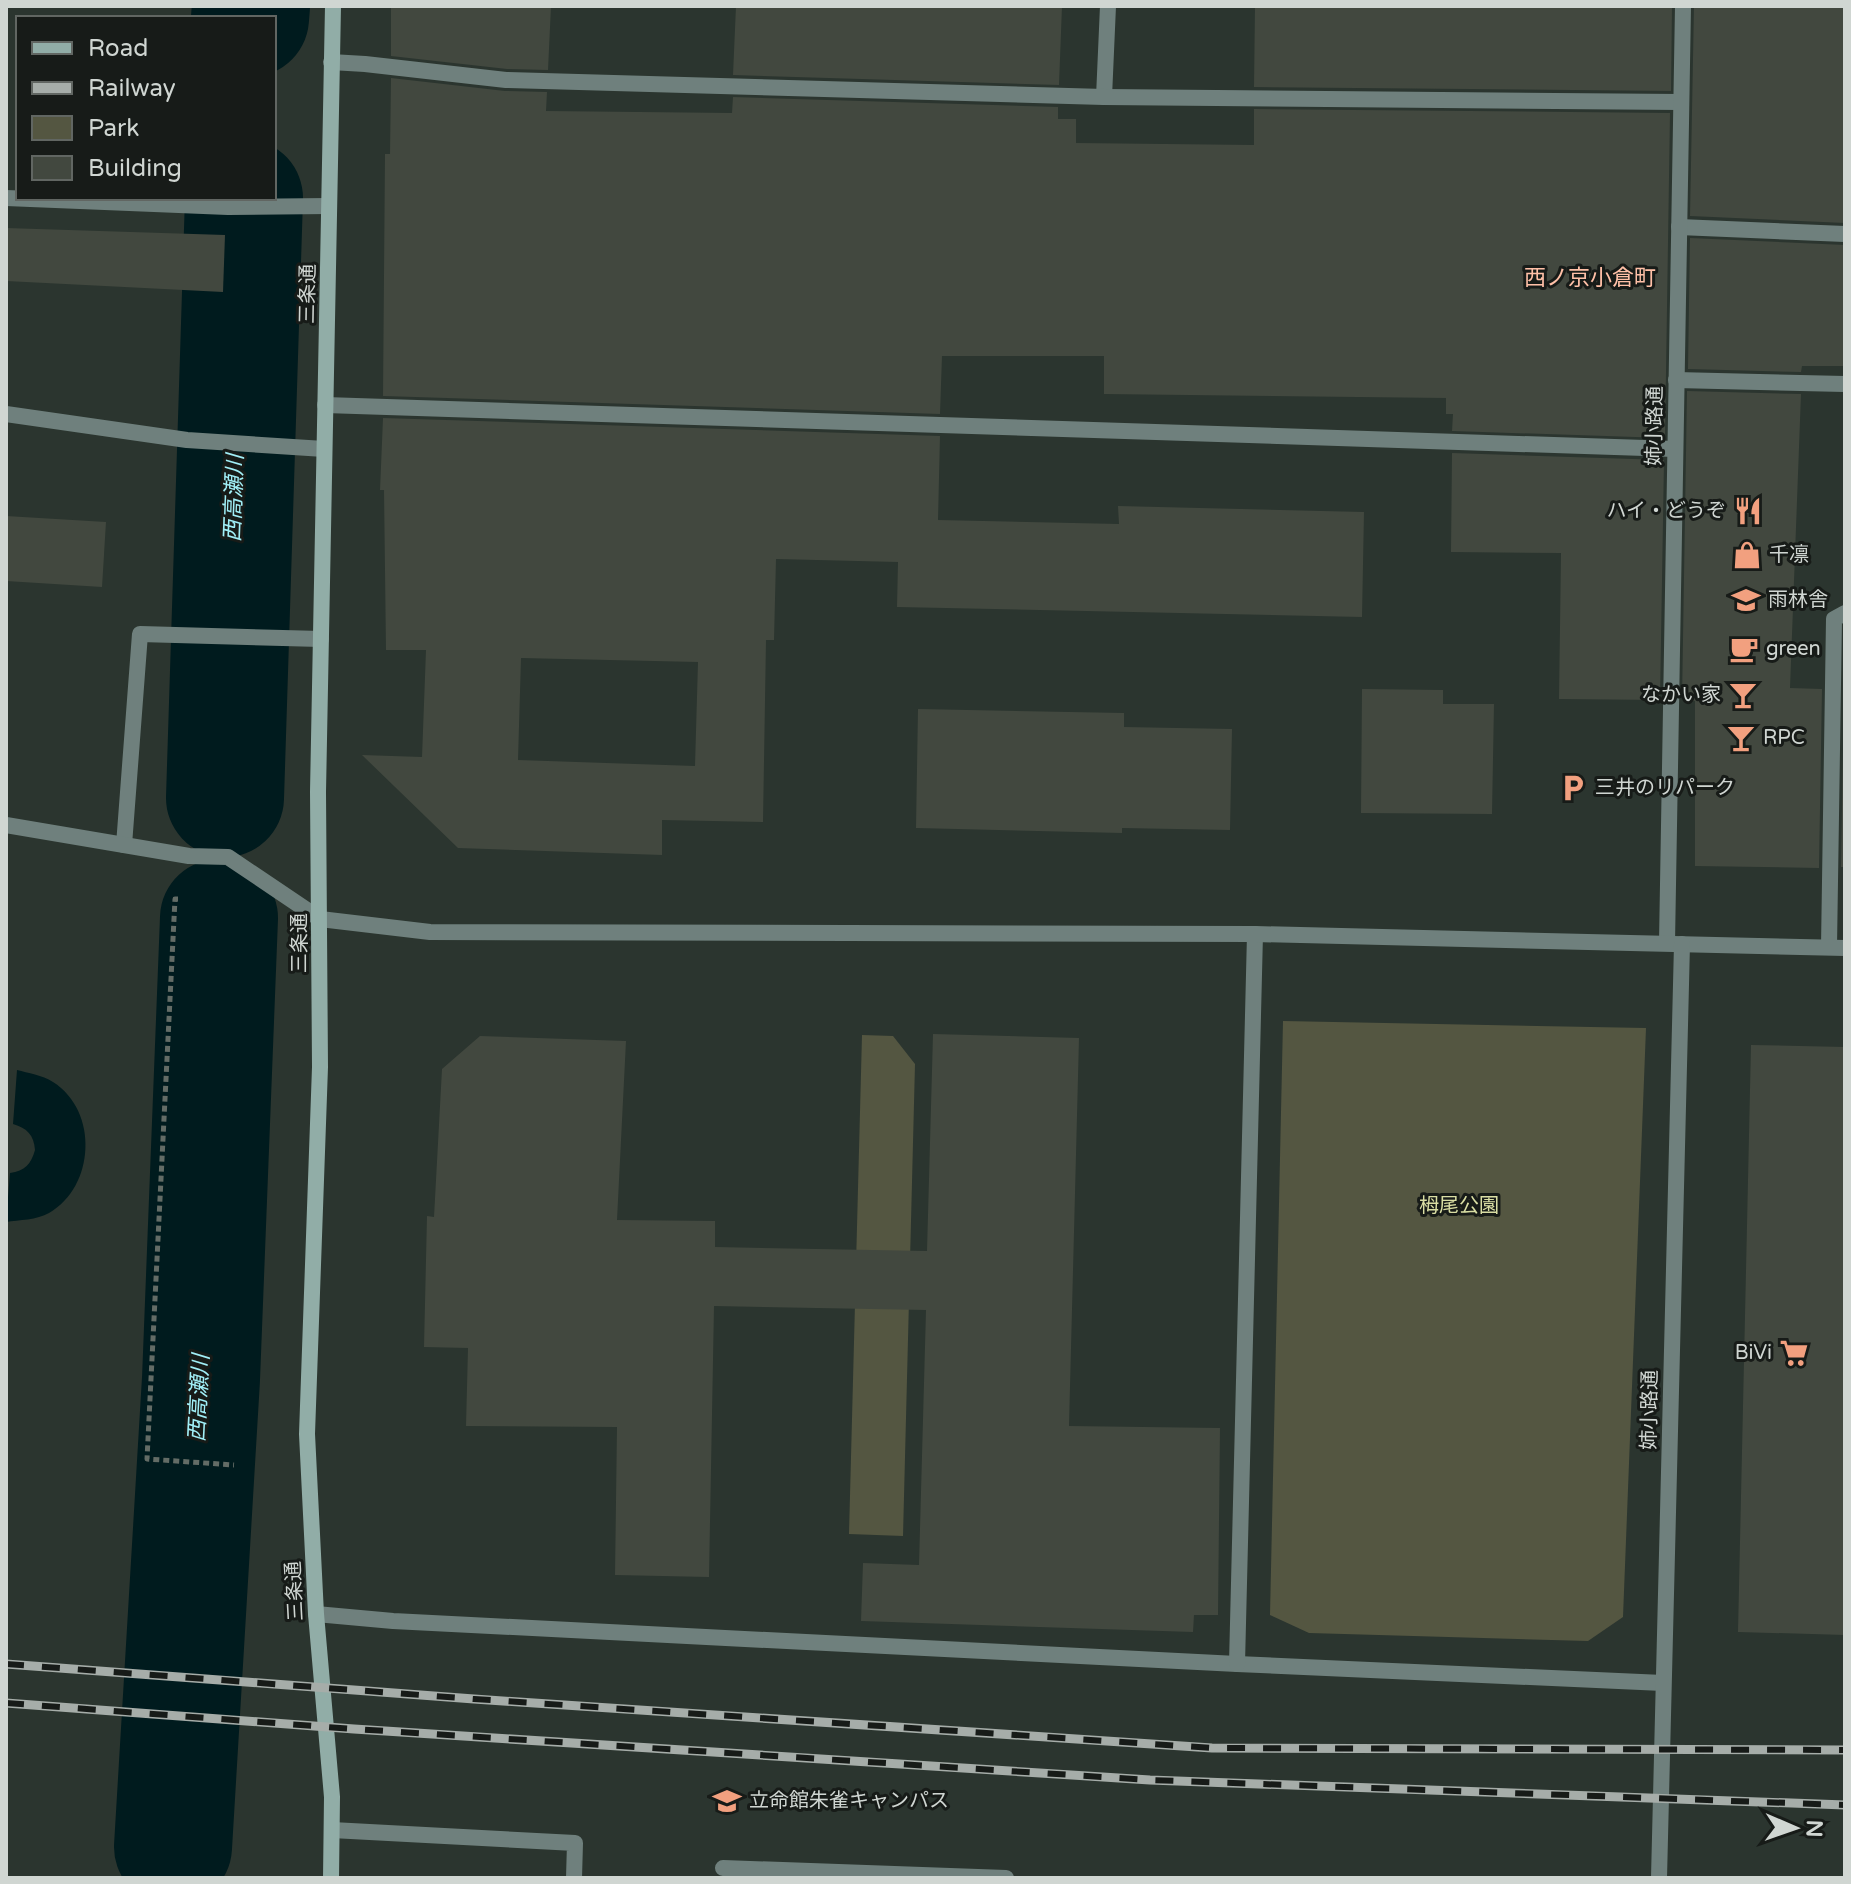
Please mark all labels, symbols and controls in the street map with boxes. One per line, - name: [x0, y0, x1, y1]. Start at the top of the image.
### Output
- legend: [16, 16, 276, 200]
- text: Road: [88, 34, 148, 63]
- text: Railway: [88, 74, 176, 103]
- text: Park: [88, 114, 139, 143]
- text: Building: [88, 154, 182, 183]
- street label: 三条通: [295, 264, 321, 324]
- district label: 西ノ京小倉町: [1524, 265, 1656, 291]
- street label: 姉小路通: [1642, 386, 1668, 466]
- water label: 西高瀬川: [219, 452, 249, 542]
- restaurant icon: ハイ・どうぞ: [1733, 496, 1763, 526]
- place label: ハイ・どうぞ: [1606, 499, 1726, 523]
- shop icon: 千凛: [1732, 540, 1762, 570]
- place label: 千凛: [1769, 543, 1809, 567]
- school or university icon: 雨林舎: [1731, 585, 1761, 615]
- place label: 雨林舎: [1768, 588, 1828, 612]
- cafe icon: green: [1729, 634, 1759, 664]
- place label: green: [1766, 637, 1821, 661]
- bar icon: なかい家: [1728, 680, 1758, 710]
- place label: なかい家: [1641, 683, 1721, 707]
- bar icon: RPC: [1726, 723, 1756, 753]
- place label: RPC: [1763, 726, 1805, 750]
- parking icon: 三井のリパーク: [1558, 773, 1588, 803]
- place label: 三井のリパーク: [1595, 776, 1735, 800]
- street label: 三条通: [288, 913, 312, 973]
- park label: 栂尾公園: [1419, 1194, 1499, 1218]
- supermarket icon: BiVi: [1779, 1338, 1809, 1368]
- place label: BiVi: [1735, 1341, 1772, 1365]
- water label: 西高瀬川: [184, 1351, 214, 1443]
- street label: 姉小路通: [1637, 1370, 1663, 1450]
- street label: 三条通: [281, 1560, 309, 1622]
- school or university icon: 立命館朱雀キャンパス: [712, 1786, 742, 1816]
- north arrow: [1755, 1788, 1835, 1868]
- place label: 立命館朱雀キャンパス: [749, 1789, 949, 1813]
- text: N: [1801, 1819, 1827, 1838]

